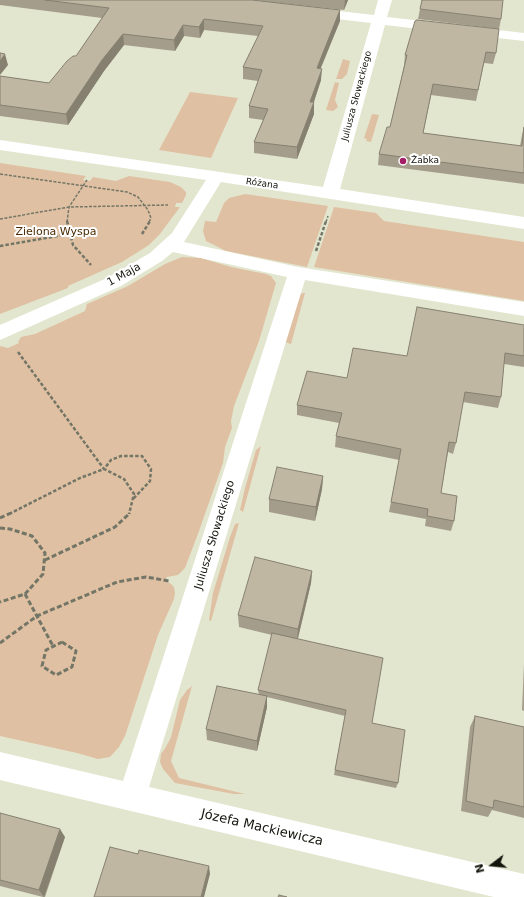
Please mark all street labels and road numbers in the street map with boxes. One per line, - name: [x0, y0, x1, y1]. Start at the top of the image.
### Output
- street label: Juliusza Słowackiego: [340, 50, 374, 142]
- street label: Różana: [245, 176, 279, 192]
- street label: 1 Maja: [105, 260, 143, 290]
- street label: Juliusza Słowackiego: [192, 479, 238, 591]
- street label: Józefa Mackiewicza: [199, 806, 325, 850]

